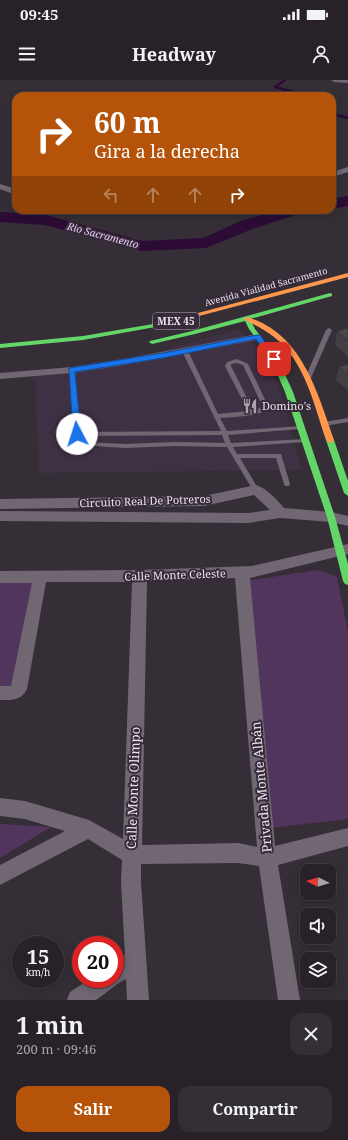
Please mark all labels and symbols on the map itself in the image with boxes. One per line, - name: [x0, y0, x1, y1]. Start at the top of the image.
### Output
- water label: Rio Sacramento: [65, 218, 141, 251]
- street label: Avenida Vialidad Sacramento: [203, 264, 329, 309]
- road number: MEX 45: [153, 313, 199, 329]
- pin: [257, 342, 291, 376]
- restaurant icon: Domino's: [241, 397, 259, 415]
- place label: Domino's: [262, 398, 311, 413]
- position arrow: [56, 413, 98, 455]
- street label: Circuito Real De Potreros: [79, 491, 211, 510]
- street label: Calle Monte Celeste: [124, 565, 226, 584]
- street label: Privada Monte Albán: [246, 720, 276, 853]
- street label: Calle Monte Olimpo: [122, 727, 144, 849]
- north arrow: [300, 864, 336, 900]
- speed limit sign: 20: [72, 936, 124, 988]

